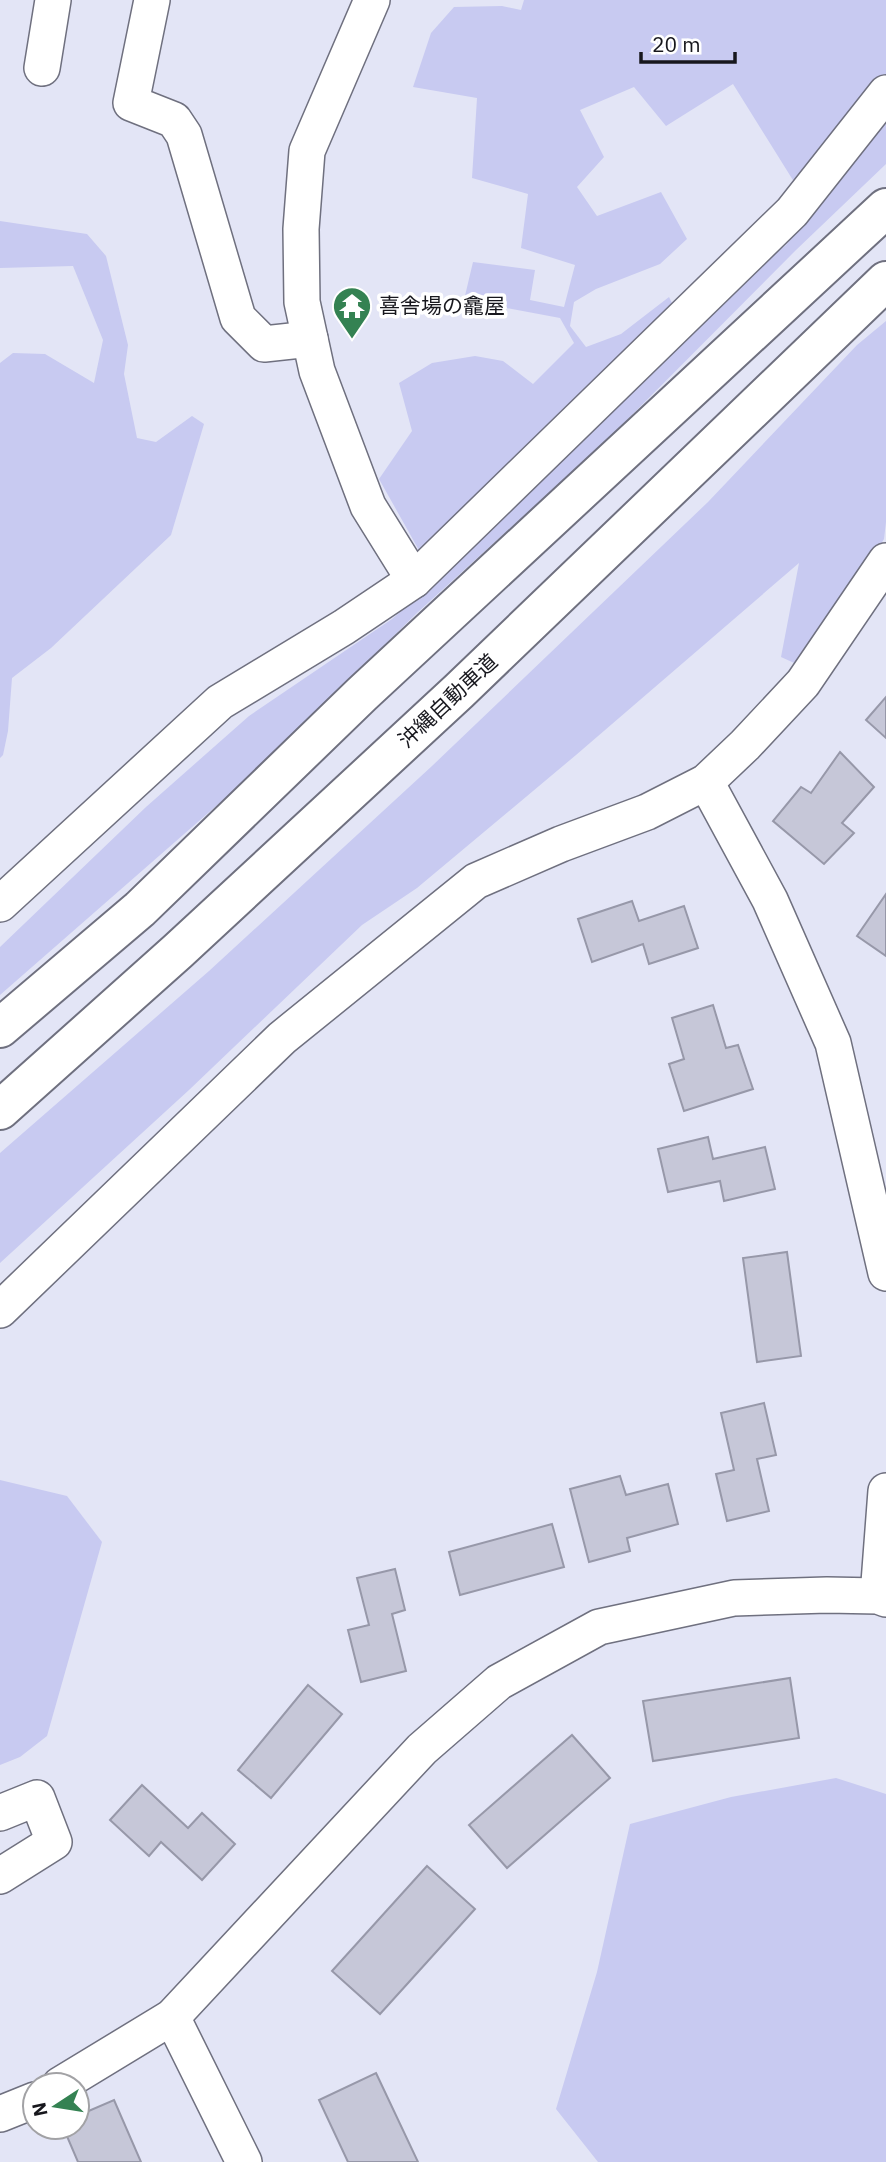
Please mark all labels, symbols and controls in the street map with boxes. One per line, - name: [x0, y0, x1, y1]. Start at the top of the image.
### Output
- scale bar: [641, 21, 736, 65]
- text: 20 m: [652, 30, 701, 58]
- temple icon: 喜舎場の龕屋: [331, 285, 373, 340]
- place label: 喜舎場の龕屋: [379, 291, 505, 319]
- street label: 沖縄自動車道: [392, 647, 503, 753]
- north arrow: [21, 2071, 91, 2141]
- text: N: [26, 2100, 53, 2119]

